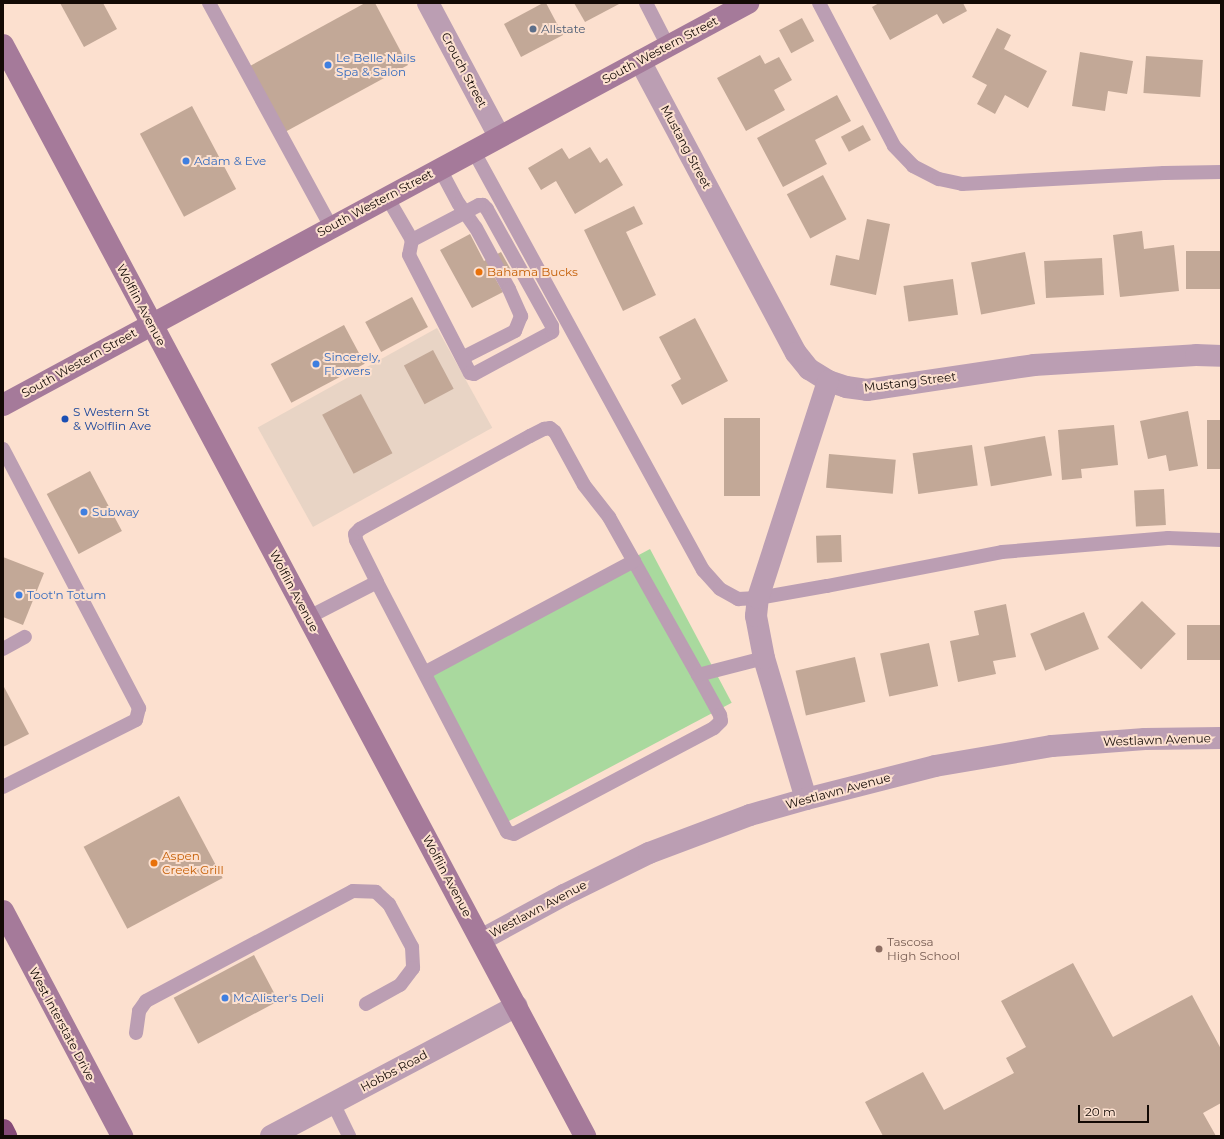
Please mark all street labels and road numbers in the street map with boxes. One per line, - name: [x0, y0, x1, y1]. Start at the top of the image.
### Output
- street label: South Western Street: [600, 13, 720, 87]
- street label: Crouch Street: [438, 30, 490, 110]
- street label: Mustang Street: [658, 103, 714, 191]
- street label: South Western Street: [315, 166, 435, 240]
- street label: Wolflin Avenue: [113, 262, 169, 348]
- street label: South Western Street: [19, 325, 139, 401]
- street label: Mustang Street: [863, 369, 957, 395]
- street label: Wolflin Avenue: [266, 548, 322, 634]
- street label: Westlawn Avenue: [1103, 731, 1211, 749]
- street label: Westlawn Avenue: [784, 770, 892, 812]
- street label: Wolflin Avenue: [419, 833, 475, 919]
- street label: Westlawn Avenue: [487, 877, 589, 941]
- street label: West Interstate Drive: [26, 965, 98, 1083]
- street label: Hobbs Road: [358, 1047, 430, 1095]

